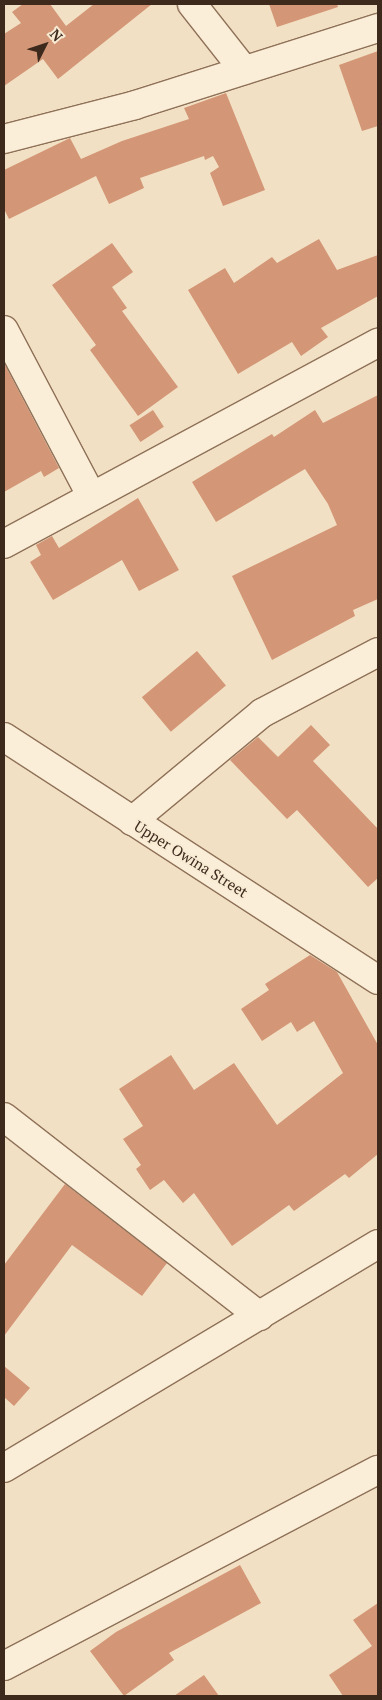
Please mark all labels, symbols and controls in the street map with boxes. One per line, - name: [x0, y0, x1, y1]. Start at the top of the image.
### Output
- north arrow: [20, 20, 70, 70]
- text: N: [46, 25, 67, 45]
- street label: Upper Owina Street: [131, 817, 251, 901]

